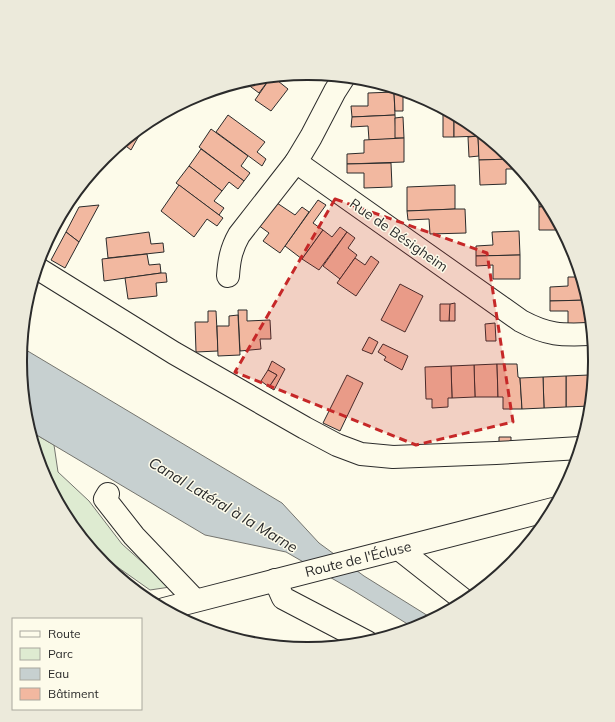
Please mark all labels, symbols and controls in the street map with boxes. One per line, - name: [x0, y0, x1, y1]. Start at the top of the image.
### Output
- street label: Rue de Bésigheim: [346, 194, 452, 276]
- water label: Canal Latéral à la Marne: [145, 453, 301, 557]
- street label: Route de l'Écluse: [303, 537, 413, 581]
- legend: [12, 618, 142, 710]
- text: Route: [48, 626, 81, 641]
- text: Parc: [48, 646, 73, 661]
- text: Eau: [48, 666, 69, 681]
- text: Bâtiment: [48, 686, 99, 701]

